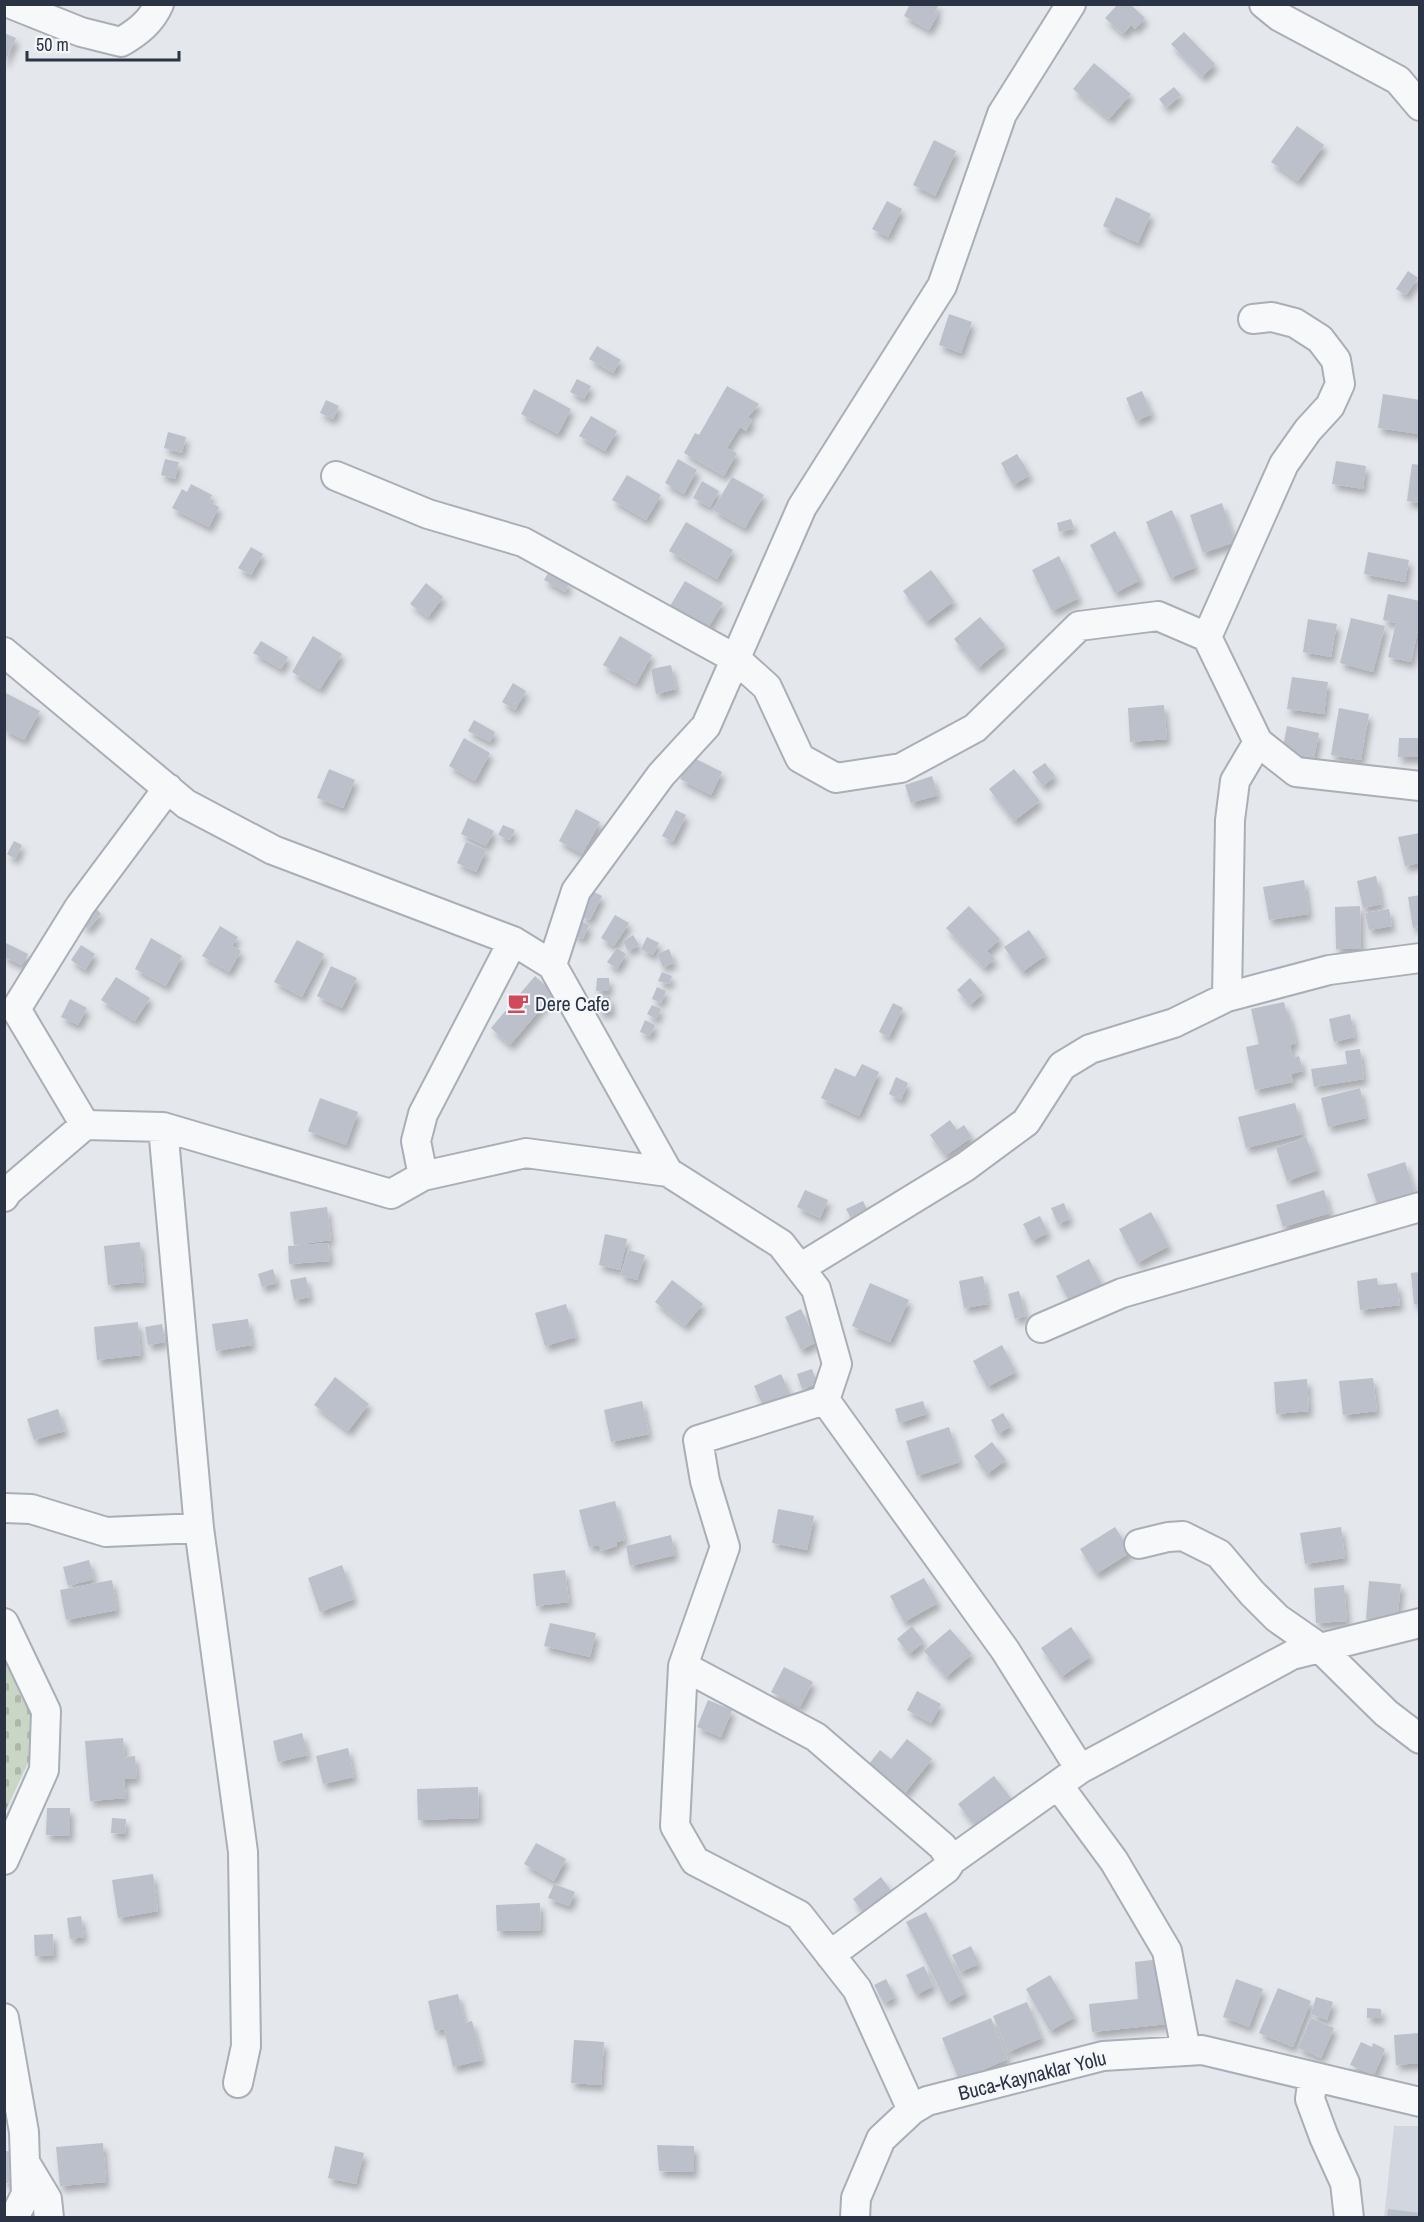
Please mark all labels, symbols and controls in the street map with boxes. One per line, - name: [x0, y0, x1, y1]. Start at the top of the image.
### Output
- scale bar: [27, 24, 178, 62]
- text: 50 m: [36, 32, 69, 57]
- place label: Dere Cafe: [535, 990, 610, 1017]
- cafe icon: Dere Cafe: [506, 991, 530, 1015]
- street label: Buca-Kaynaklar Yolu: [955, 2044, 1109, 2106]

